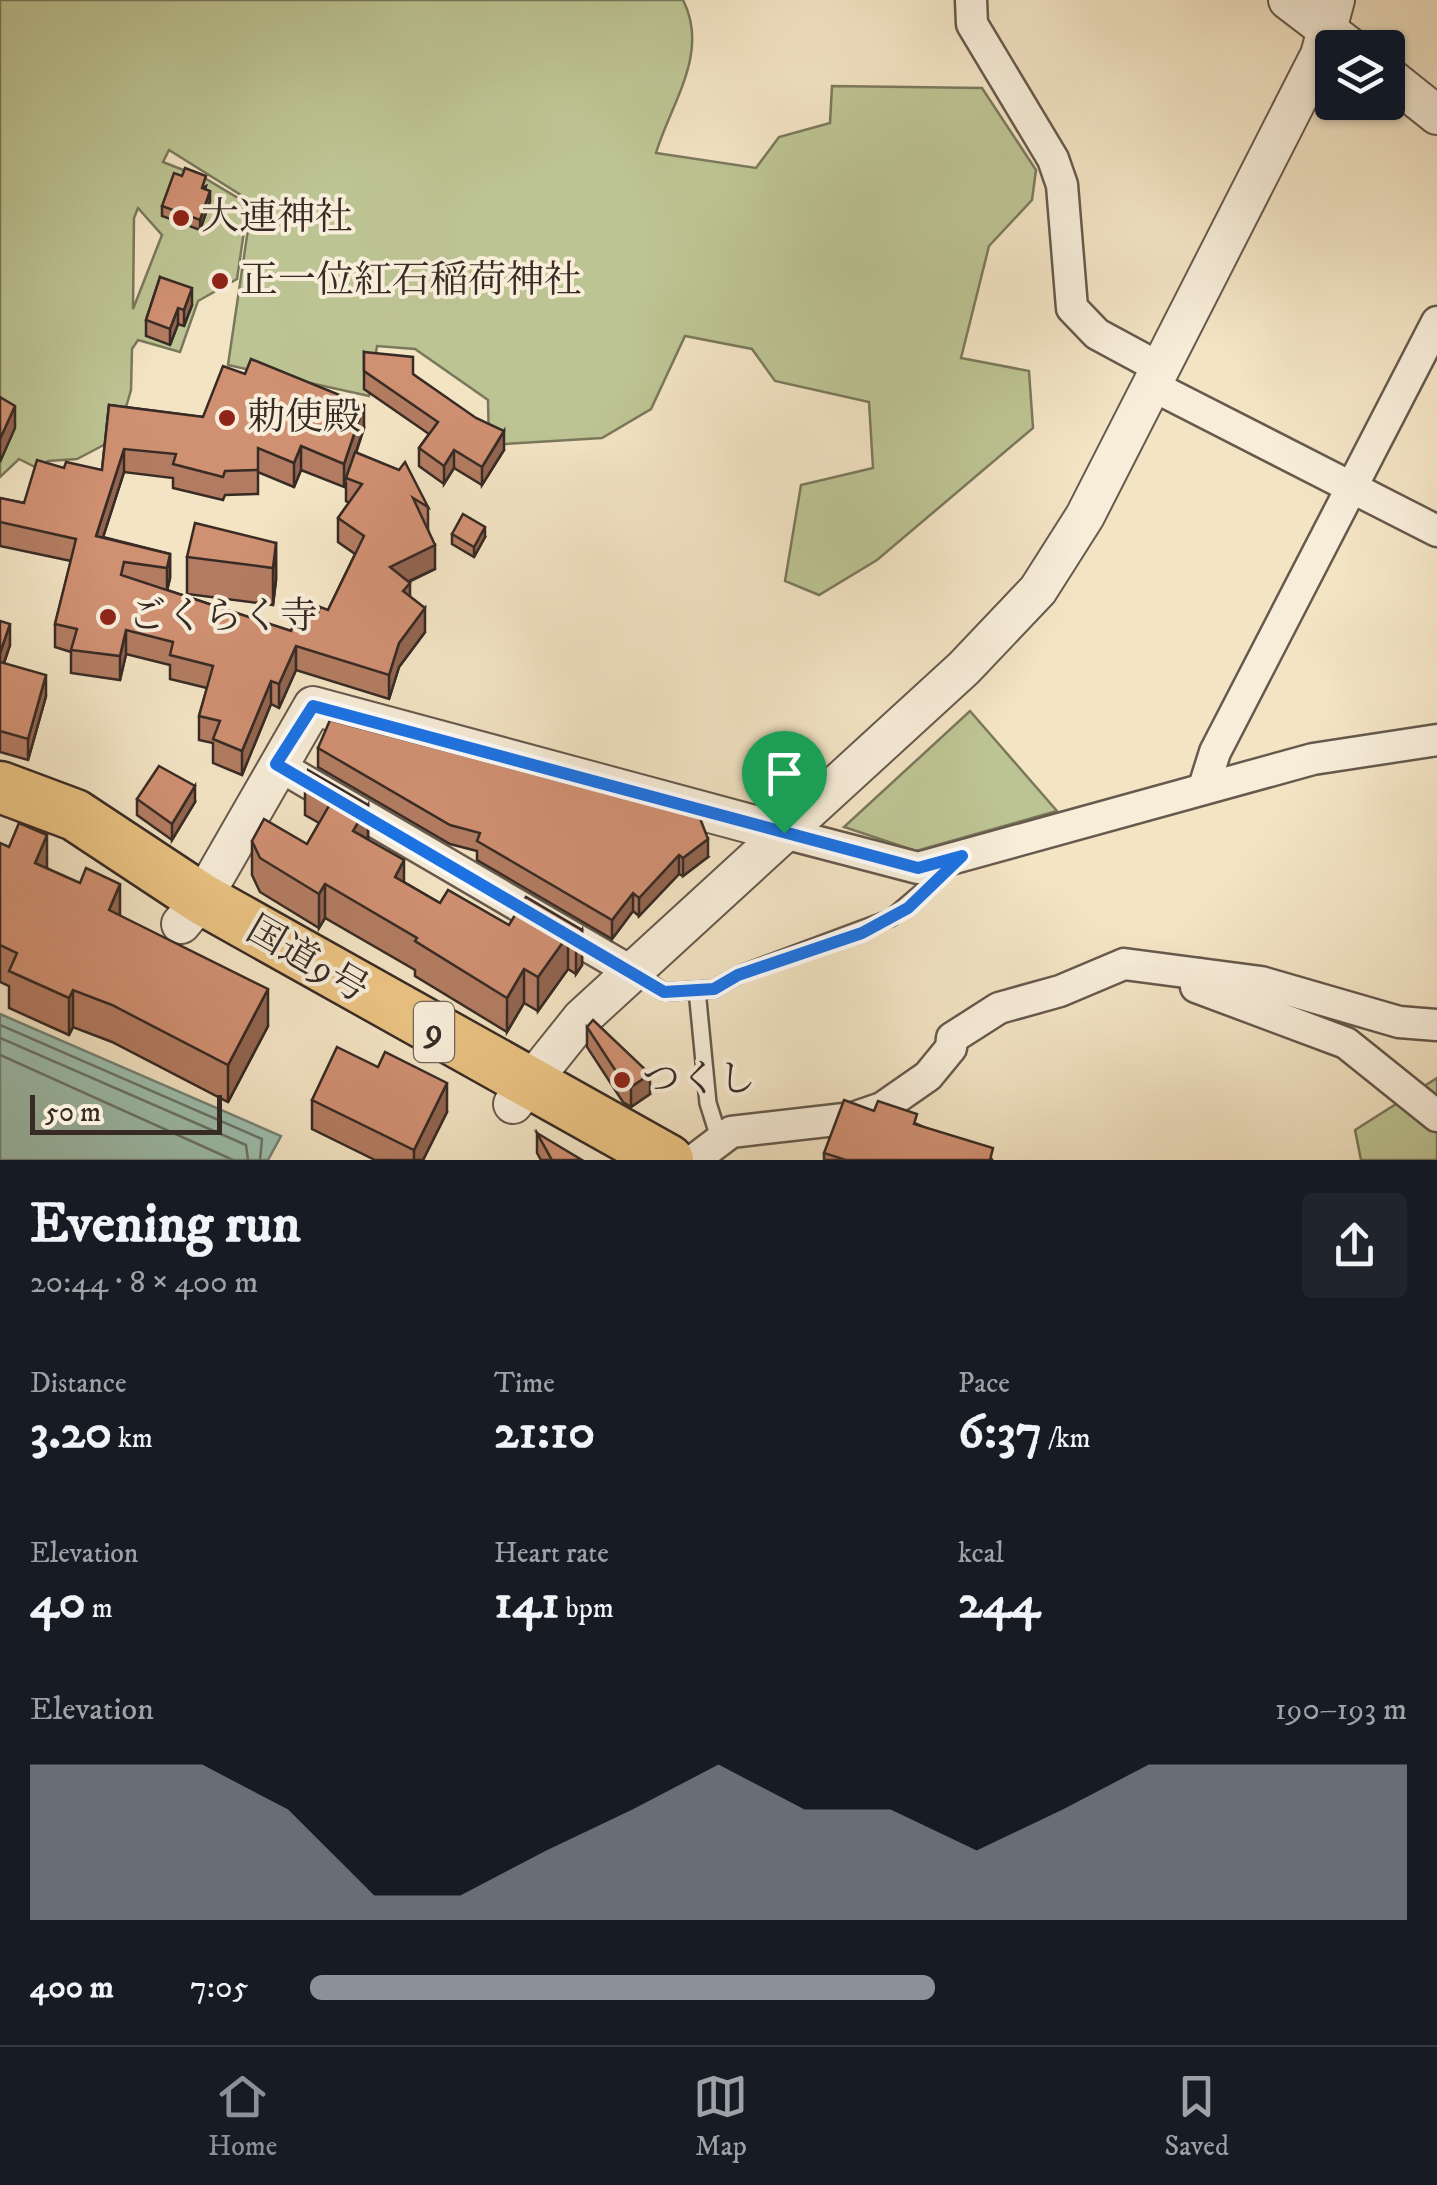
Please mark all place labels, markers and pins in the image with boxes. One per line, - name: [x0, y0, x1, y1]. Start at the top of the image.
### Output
- place label: 大連神社: [201, 194, 353, 242]
- marker: 大連神社: [170, 207, 192, 229]
- place label: 正一位紅石稲荷神社: [240, 257, 582, 305]
- marker: 正一位紅石稲荷神社: [209, 270, 231, 292]
- place label: 勅使殿: [247, 394, 361, 442]
- marker: 勅使殿: [216, 407, 238, 429]
- place label: ごくらく寺: [128, 593, 318, 641]
- marker: ごくらく寺: [97, 606, 119, 628]
- pin: [742, 731, 827, 834]
- place label: つくし: [642, 1056, 756, 1104]
- marker: つくし: [611, 1069, 633, 1091]

